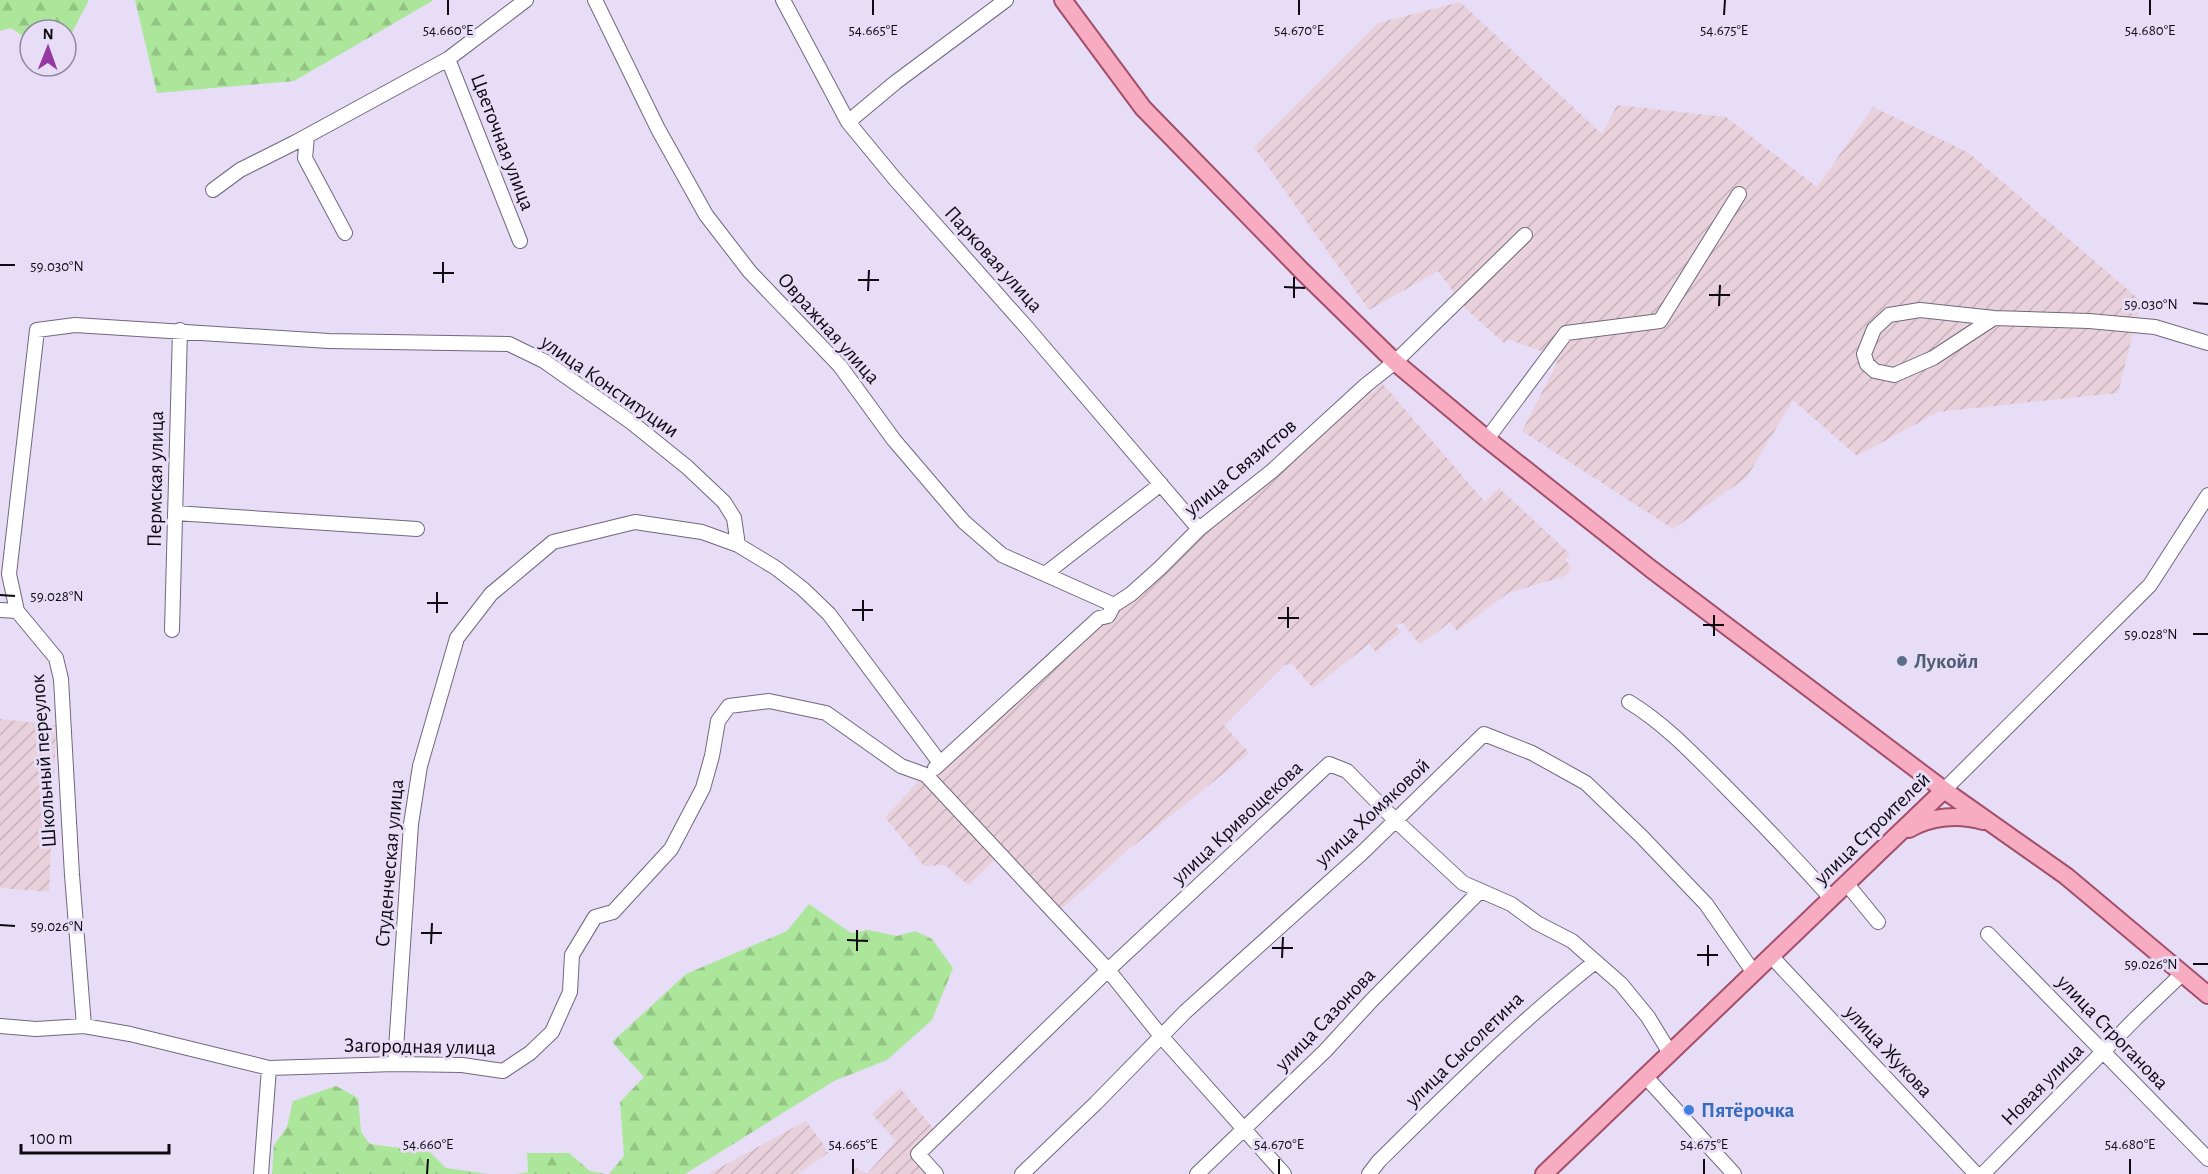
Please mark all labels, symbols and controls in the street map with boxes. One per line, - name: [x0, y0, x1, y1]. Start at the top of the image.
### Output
- north arrow: [18, 18, 78, 78]
- text: 54.660°E: [423, 23, 473, 38]
- text: 54.665°E: [849, 23, 897, 38]
- text: 54.670°E: [1274, 23, 1324, 38]
- text: 54.675°E: [1700, 23, 1748, 38]
- text: 54.680°E: [2125, 23, 2175, 38]
- text: N: [43, 26, 54, 42]
- street label: Цветочная улица: [467, 71, 538, 214]
- street label: Парковая улица: [941, 202, 1047, 317]
- text: 59.030°N: [30, 259, 84, 274]
- street label: Овражная улица: [773, 269, 884, 388]
- text: 59.030°N: [2124, 297, 2178, 312]
- street label: улица Конституции: [536, 330, 683, 442]
- street label: Пермская улица: [144, 410, 167, 548]
- street label: улица Связистов: [1180, 415, 1300, 521]
- text: 59.028°N: [30, 589, 84, 604]
- text: 59.028°N: [2124, 627, 2178, 642]
- place label: Лукойл: [1914, 651, 1978, 672]
- marker: Лукойл: [1895, 654, 1909, 668]
- street label: Школьный переулок: [27, 673, 60, 849]
- street label: улица Хомяковой: [1310, 754, 1434, 871]
- street label: улица Кривощекова: [1167, 756, 1307, 889]
- street label: улица Строителей: [1810, 768, 1934, 889]
- street label: Студенческая улица: [372, 778, 407, 948]
- text: 59.026°N: [30, 919, 84, 934]
- text: 59.026°N: [2124, 957, 2178, 972]
- street label: улица Сазонова: [1271, 964, 1380, 1075]
- street label: улица Строганова: [2052, 970, 2173, 1094]
- street label: улица Сысолетина: [1401, 988, 1528, 1111]
- street label: улица Жукова: [1840, 1000, 1937, 1102]
- street label: Загородная улица: [344, 1035, 497, 1058]
- street label: Новая улица: [1997, 1039, 2088, 1130]
- place label: Пятёрочка: [1701, 1100, 1795, 1121]
- marker: Пятёрочка: [1682, 1103, 1696, 1117]
- scale bar: [21, 1117, 170, 1155]
- text: 100 m: [30, 1130, 73, 1148]
- text: 54.660°E: [403, 1137, 453, 1152]
- text: 54.665°E: [829, 1137, 877, 1152]
- text: 54.670°E: [1254, 1137, 1304, 1152]
- text: 54.675°E: [1680, 1137, 1728, 1152]
- text: 54.680°E: [2105, 1137, 2155, 1152]

